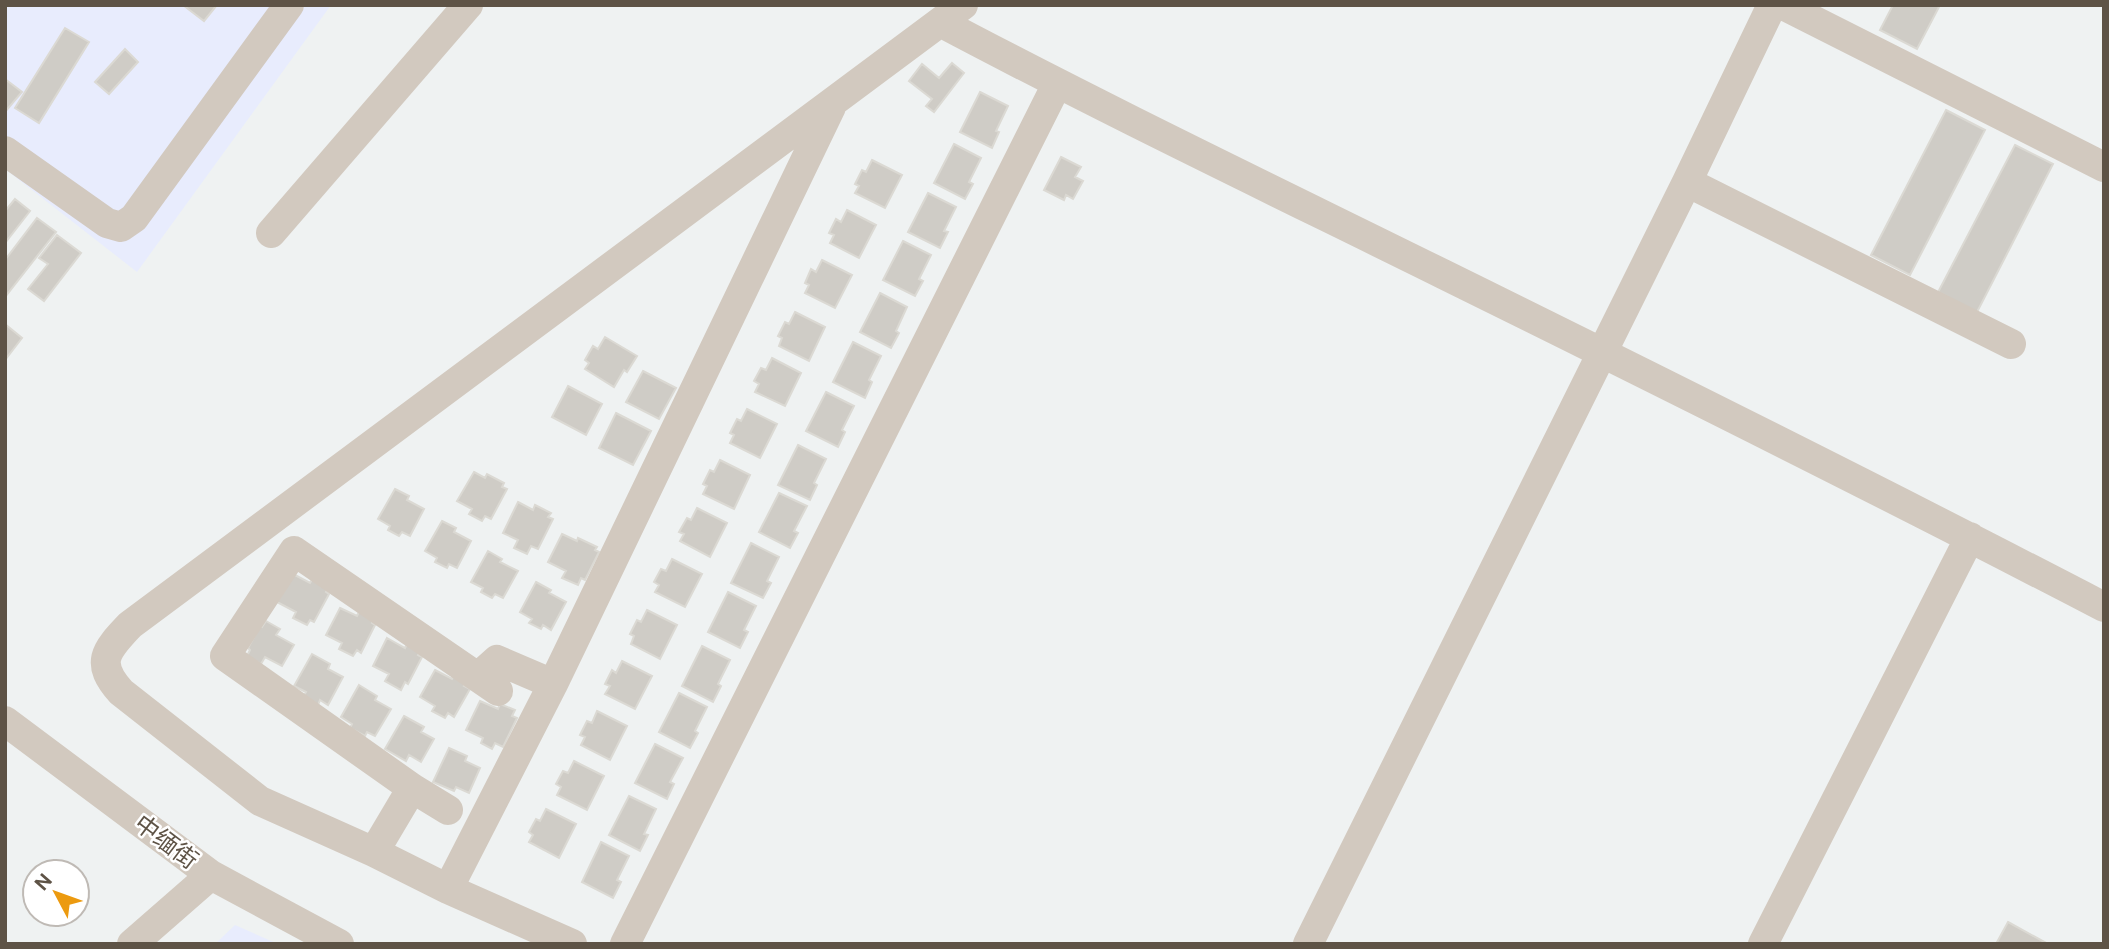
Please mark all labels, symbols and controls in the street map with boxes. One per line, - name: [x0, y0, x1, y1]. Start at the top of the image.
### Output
- street label: 中缅街: [129, 808, 204, 874]
- north arrow: [21, 858, 91, 928]
- text: N: [30, 869, 56, 895]

